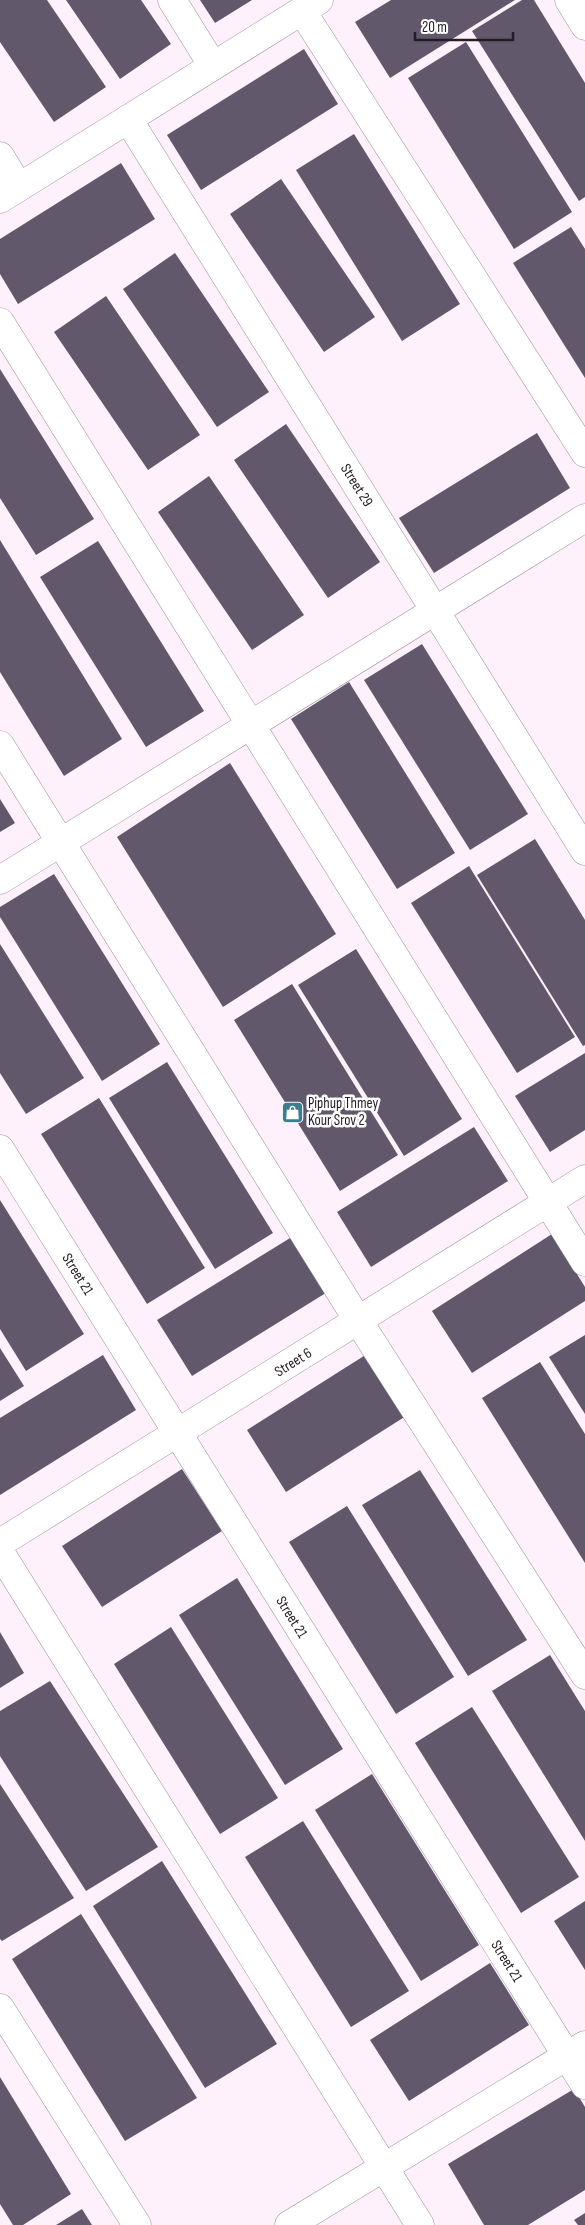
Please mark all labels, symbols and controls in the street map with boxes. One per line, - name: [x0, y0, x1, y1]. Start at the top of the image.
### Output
- scale bar: [415, 10, 512, 42]
- text: 20 m: [422, 18, 447, 37]
- street label: Street 29: [336, 460, 377, 510]
- place label: Piphup Thmey Kour Srov 2: [308, 1094, 379, 1130]
- shop icon: Piphup Thmey Kour Srov 2: [280, 1100, 304, 1124]
- street label: Street 21: [57, 1250, 98, 1299]
- street label: Street 6: [271, 1344, 316, 1381]
- street label: Street 21: [271, 1593, 312, 1642]
- street label: Street 21: [486, 1937, 527, 1986]

